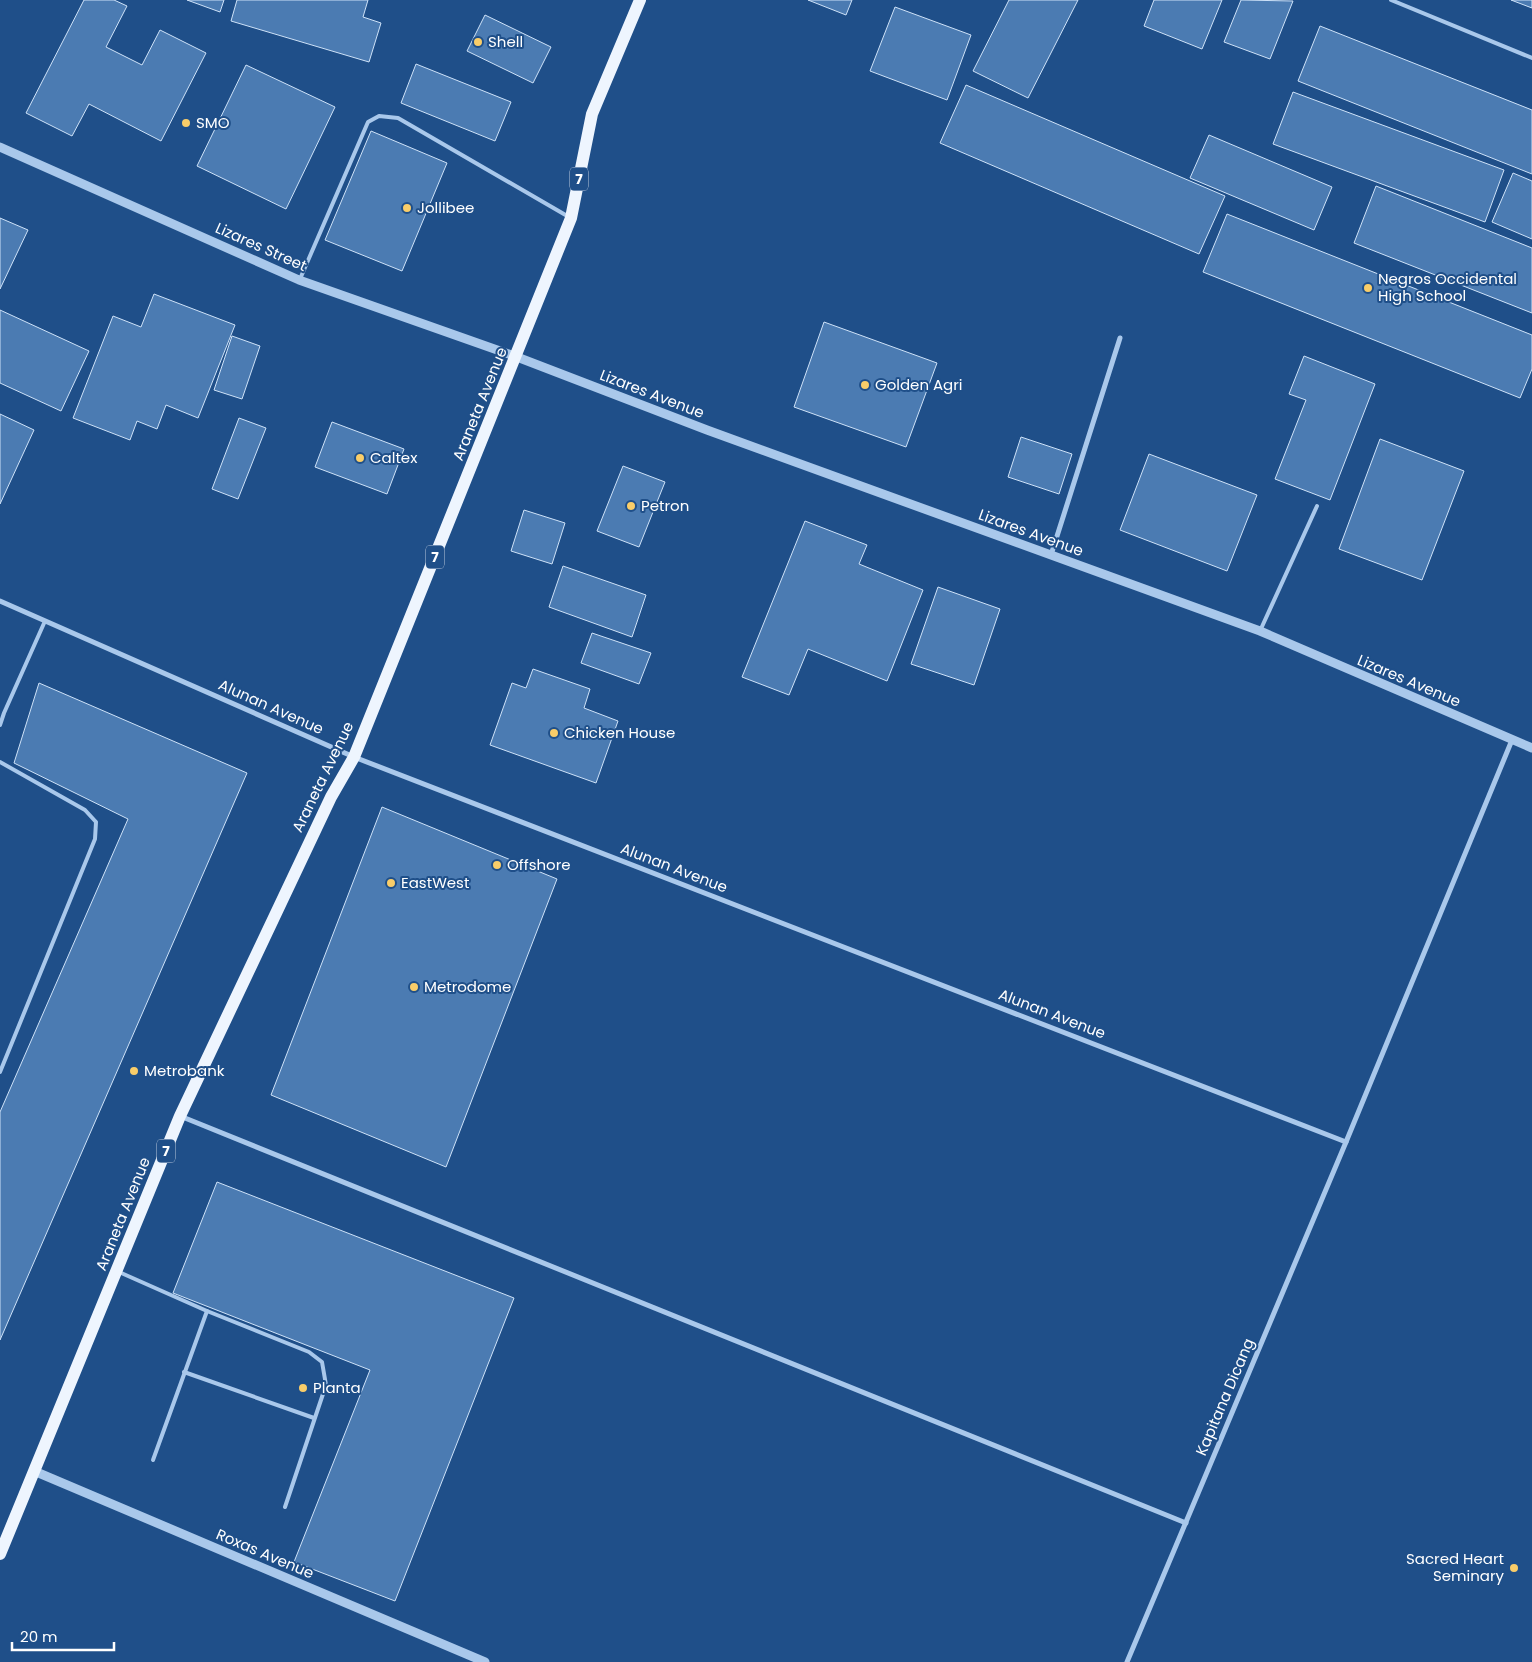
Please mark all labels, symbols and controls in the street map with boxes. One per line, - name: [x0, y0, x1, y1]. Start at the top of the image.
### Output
- place label: Shell: [488, 31, 523, 52]
- marker: Shell: [472, 36, 484, 48]
- place label: SMO: [196, 112, 230, 133]
- marker: SMO: [180, 117, 192, 129]
- road number: 7: [570, 168, 588, 190]
- place label: Jollibee: [417, 197, 474, 218]
- marker: Jollibee: [401, 202, 413, 214]
- street label: Lizares Street: [212, 217, 310, 276]
- place label: Negros Occidental High School: [1378, 268, 1517, 306]
- marker: Negros Occidental High School: [1362, 282, 1374, 294]
- street label: Araneta Avenue: [447, 344, 512, 464]
- street label: Lizares Avenue: [597, 364, 707, 423]
- place label: Golden Agri: [875, 374, 963, 395]
- marker: Golden Agri: [859, 379, 871, 391]
- place label: Caltex: [370, 447, 417, 468]
- marker: Caltex: [354, 452, 366, 464]
- place label: Petron: [641, 495, 689, 516]
- marker: Petron: [625, 500, 637, 512]
- street label: Lizares Avenue: [976, 504, 1087, 561]
- road number: 7: [426, 546, 444, 568]
- street label: Lizares Avenue: [1354, 649, 1464, 712]
- street label: Alunan Avenue: [215, 674, 327, 739]
- street label: Araneta Avenue: [287, 718, 358, 836]
- place label: Chicken House: [564, 722, 675, 743]
- marker: Chicken House: [548, 727, 560, 739]
- street label: Alunan Avenue: [618, 837, 731, 898]
- place label: Offshore: [507, 854, 571, 875]
- marker: Offshore: [491, 859, 503, 871]
- place label: EastWest: [401, 872, 469, 893]
- marker: EastWest: [385, 877, 397, 889]
- place label: Metrodome: [424, 976, 511, 997]
- marker: Metrodome: [408, 981, 420, 993]
- street label: Alunan Avenue: [996, 983, 1109, 1044]
- place label: Metrobank: [144, 1060, 225, 1081]
- marker: Metrobank: [128, 1065, 140, 1077]
- road number: 7: [157, 1140, 175, 1162]
- street label: Araneta Avenue: [90, 1154, 155, 1274]
- street label: Kapitana Dicang: [1190, 1335, 1259, 1459]
- place label: Planta: [313, 1377, 361, 1398]
- marker: Planta: [297, 1382, 309, 1394]
- street label: Roxas Avenue: [213, 1524, 317, 1584]
- place label: Sacred Heart Seminary: [1406, 1548, 1505, 1586]
- marker: Sacred Heart Seminary: [1508, 1562, 1520, 1574]
- scale bar: [12, 1620, 115, 1652]
- text: 20 m: [20, 1626, 58, 1647]

